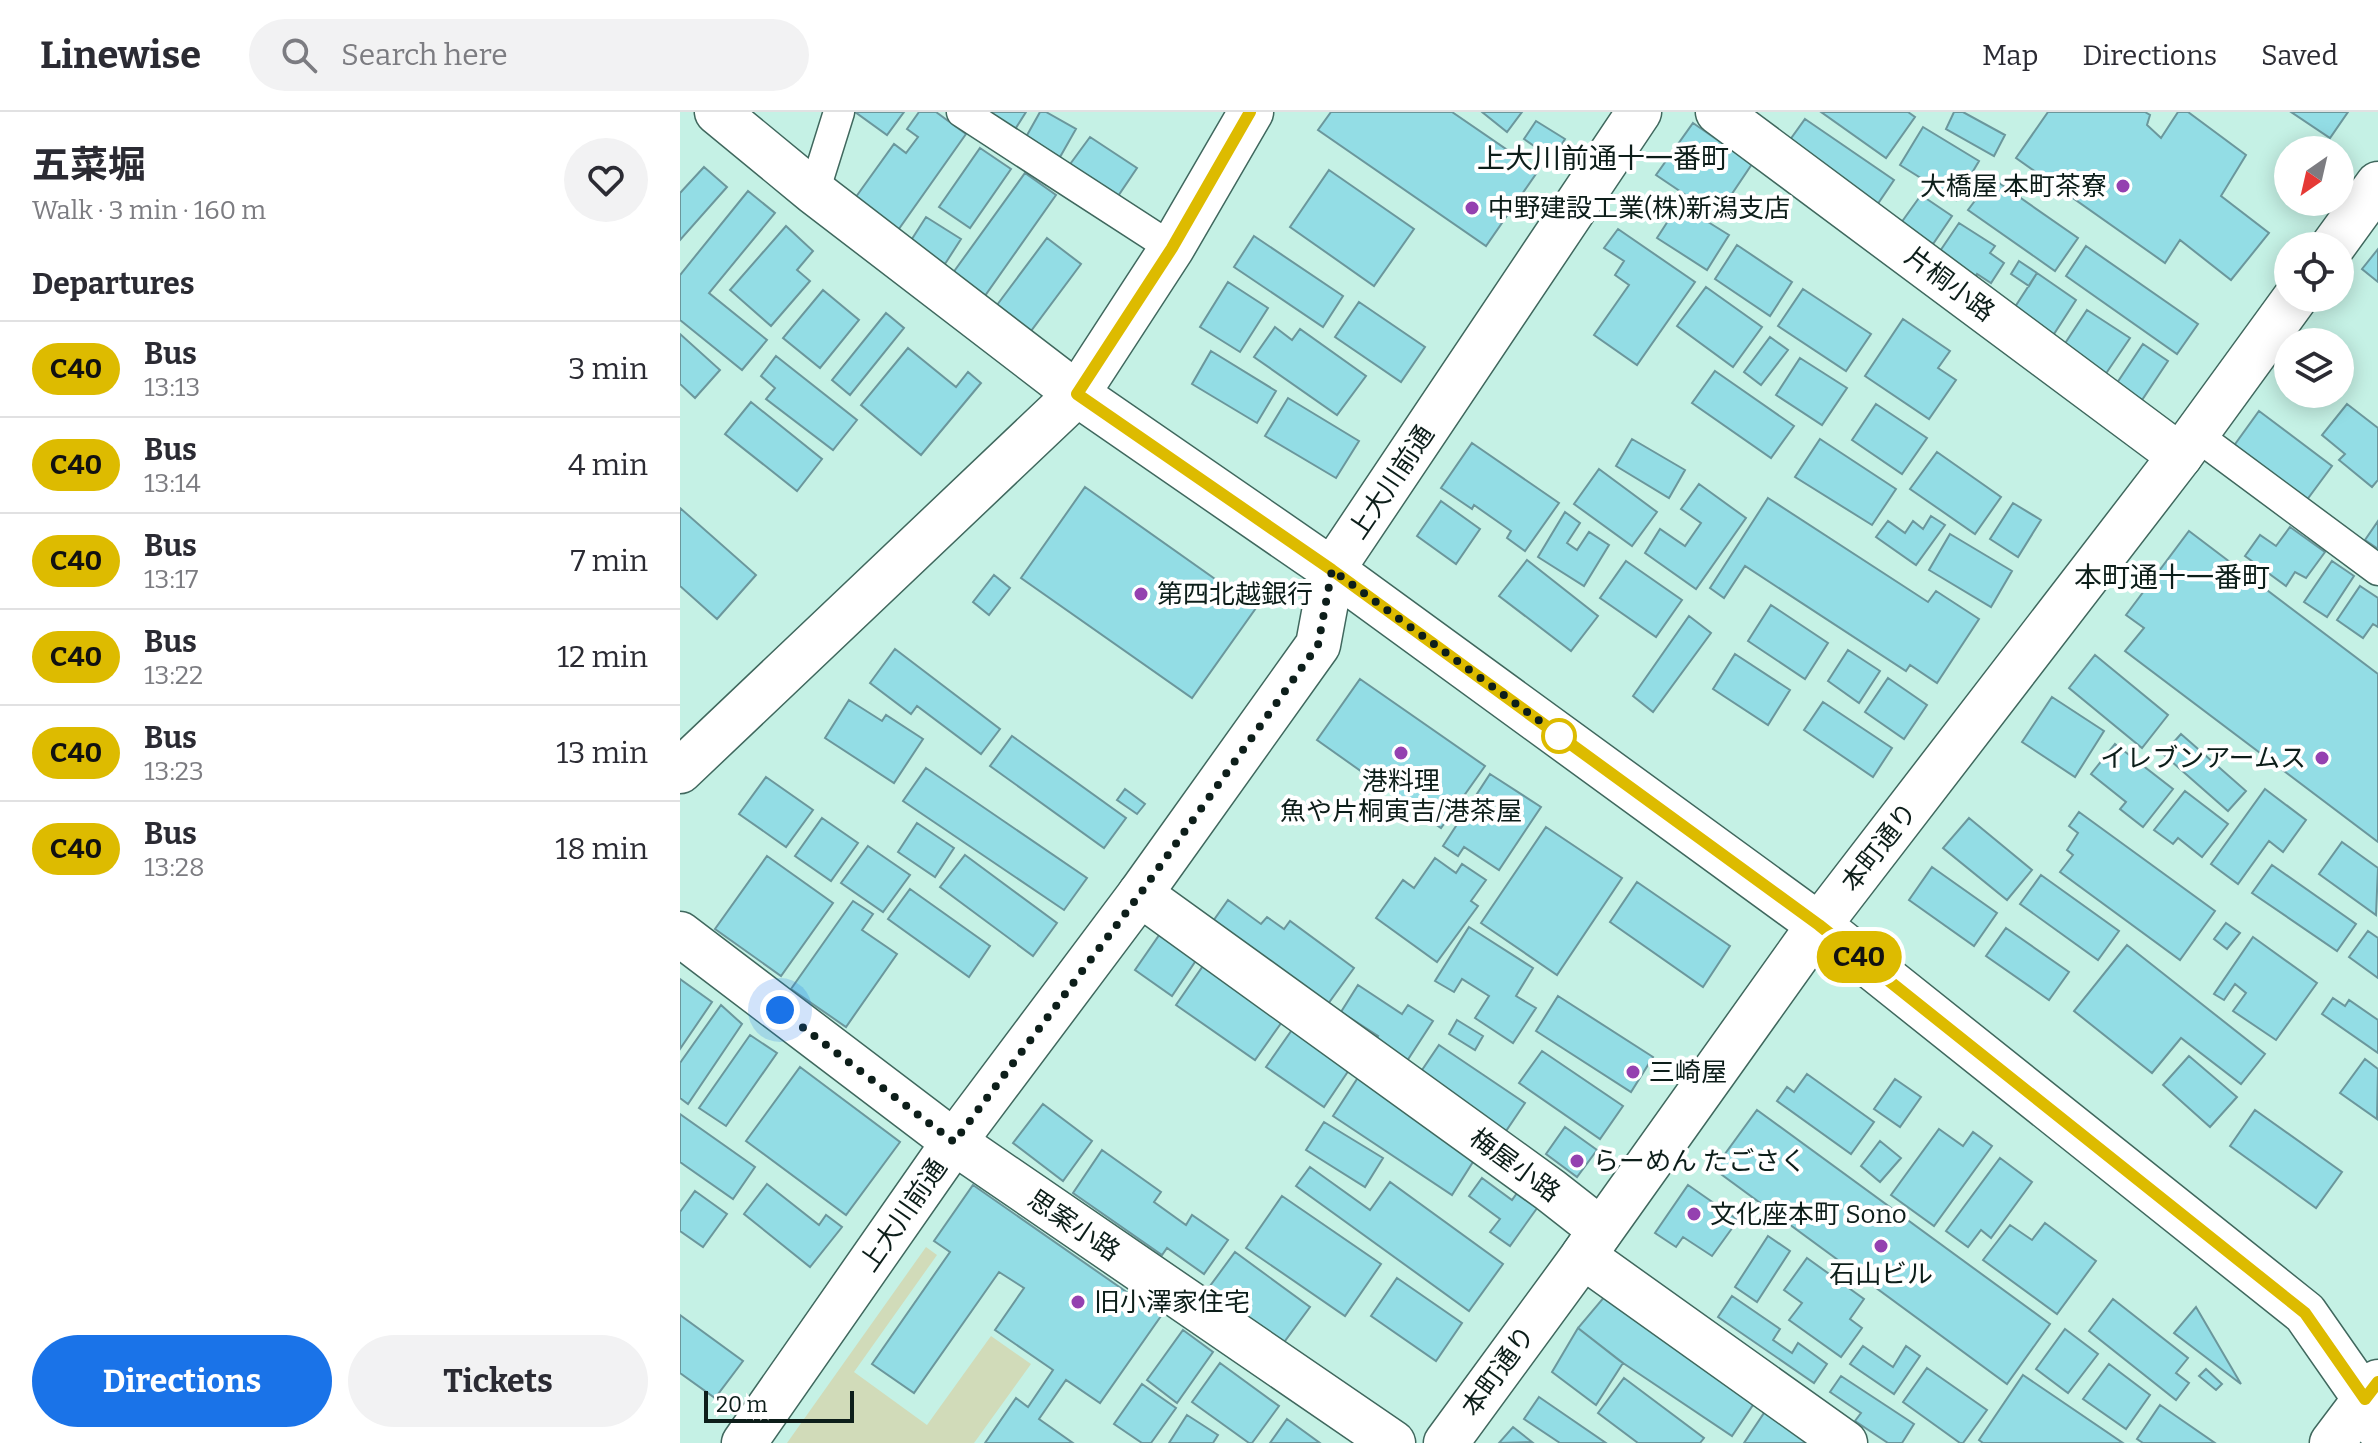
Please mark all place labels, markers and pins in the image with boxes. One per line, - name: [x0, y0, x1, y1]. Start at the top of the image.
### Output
- place label: 大橋屋 本町茶寮: [1920, 171, 2107, 202]
- marker: 大橋屋 本町茶寮: [2114, 177, 2132, 195]
- place label: 中野建設工業(株)新潟支店: [1488, 193, 1790, 224]
- marker: 中野建設工業(株)新潟支店: [1463, 199, 1481, 217]
- place label: 第四北越銀行: [1157, 579, 1313, 610]
- marker: 第四北越銀行: [1132, 585, 1150, 603]
- unlabelled marker: [1542, 719, 1576, 753]
- place label: イレブンアームス: [2100, 743, 2306, 774]
- marker: 港料理 魚や片桐寅吉/港茶屋: [1392, 744, 1410, 762]
- marker: イレブンアームス: [2313, 749, 2331, 767]
- place label: 港料理 魚や片桐寅吉/港茶屋: [1280, 766, 1522, 827]
- place label: 三崎屋: [1649, 1057, 1727, 1088]
- marker: 三崎屋: [1624, 1063, 1642, 1081]
- place label: らーめん たごさく: [1593, 1146, 1806, 1177]
- marker: らーめん たごさく: [1568, 1152, 1586, 1170]
- place label: 文化座本町 Sono: [1710, 1199, 1907, 1230]
- marker: 文化座本町 Sono: [1685, 1205, 1703, 1223]
- marker: 石山ビル: [1872, 1237, 1890, 1255]
- place label: 石山ビル: [1829, 1259, 1933, 1290]
- place label: 旧小澤家住宅: [1094, 1287, 1250, 1318]
- marker: 旧小澤家住宅: [1069, 1293, 1087, 1311]

